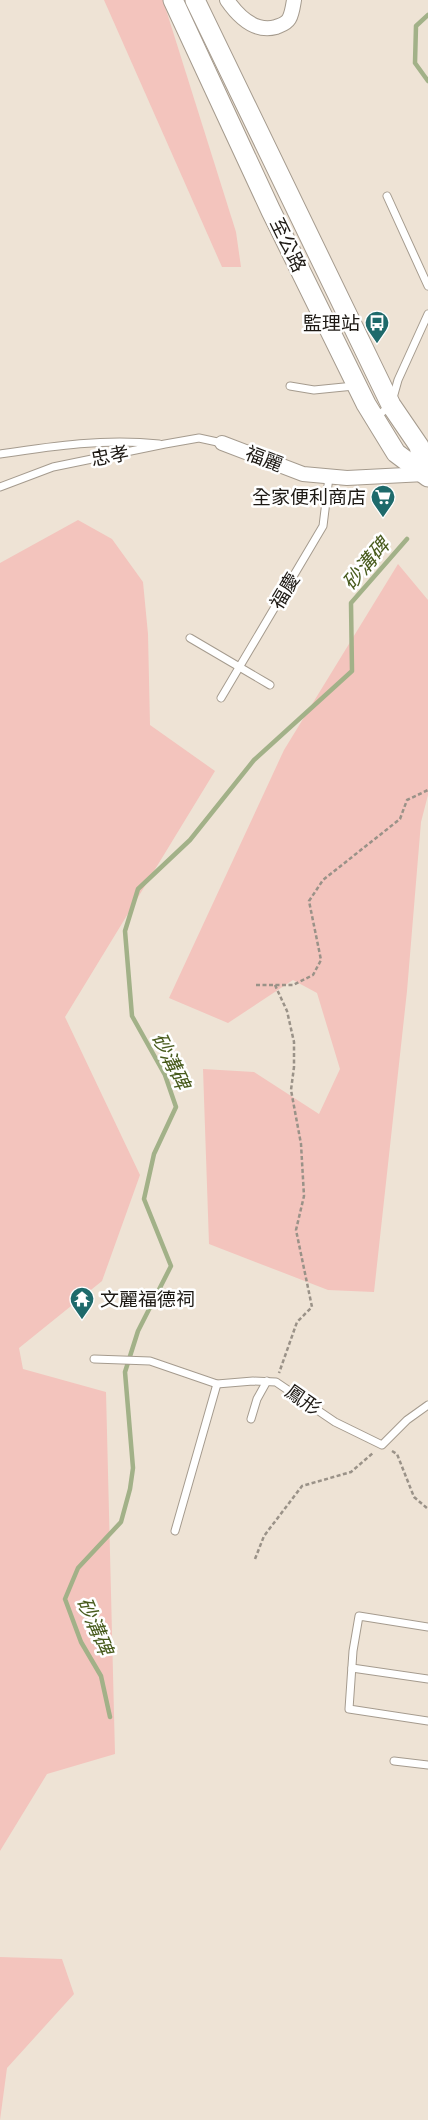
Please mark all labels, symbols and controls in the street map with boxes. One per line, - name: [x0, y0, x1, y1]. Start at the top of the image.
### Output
- street label: 至公路: [264, 214, 312, 276]
- bus stop icon: 監理站: [364, 310, 390, 344]
- place label: 監理站: [303, 311, 360, 336]
- street label: 忠孝: [89, 440, 131, 472]
- street label: 福麗: [242, 441, 286, 477]
- supermarket icon: 全家便利商店: [370, 484, 396, 518]
- place label: 全家便利商店: [252, 485, 366, 510]
- water label: 砂溝碑: [337, 530, 397, 595]
- street label: 福慶: [264, 568, 306, 614]
- water label: 砂溝碑: [146, 1028, 197, 1096]
- temple icon: 文麗福德祠: [69, 1286, 95, 1320]
- place label: 文麗福德祠: [100, 1287, 195, 1312]
- street label: 鳳形: [280, 1379, 326, 1421]
- water label: 砂溝碑: [71, 1593, 120, 1661]

